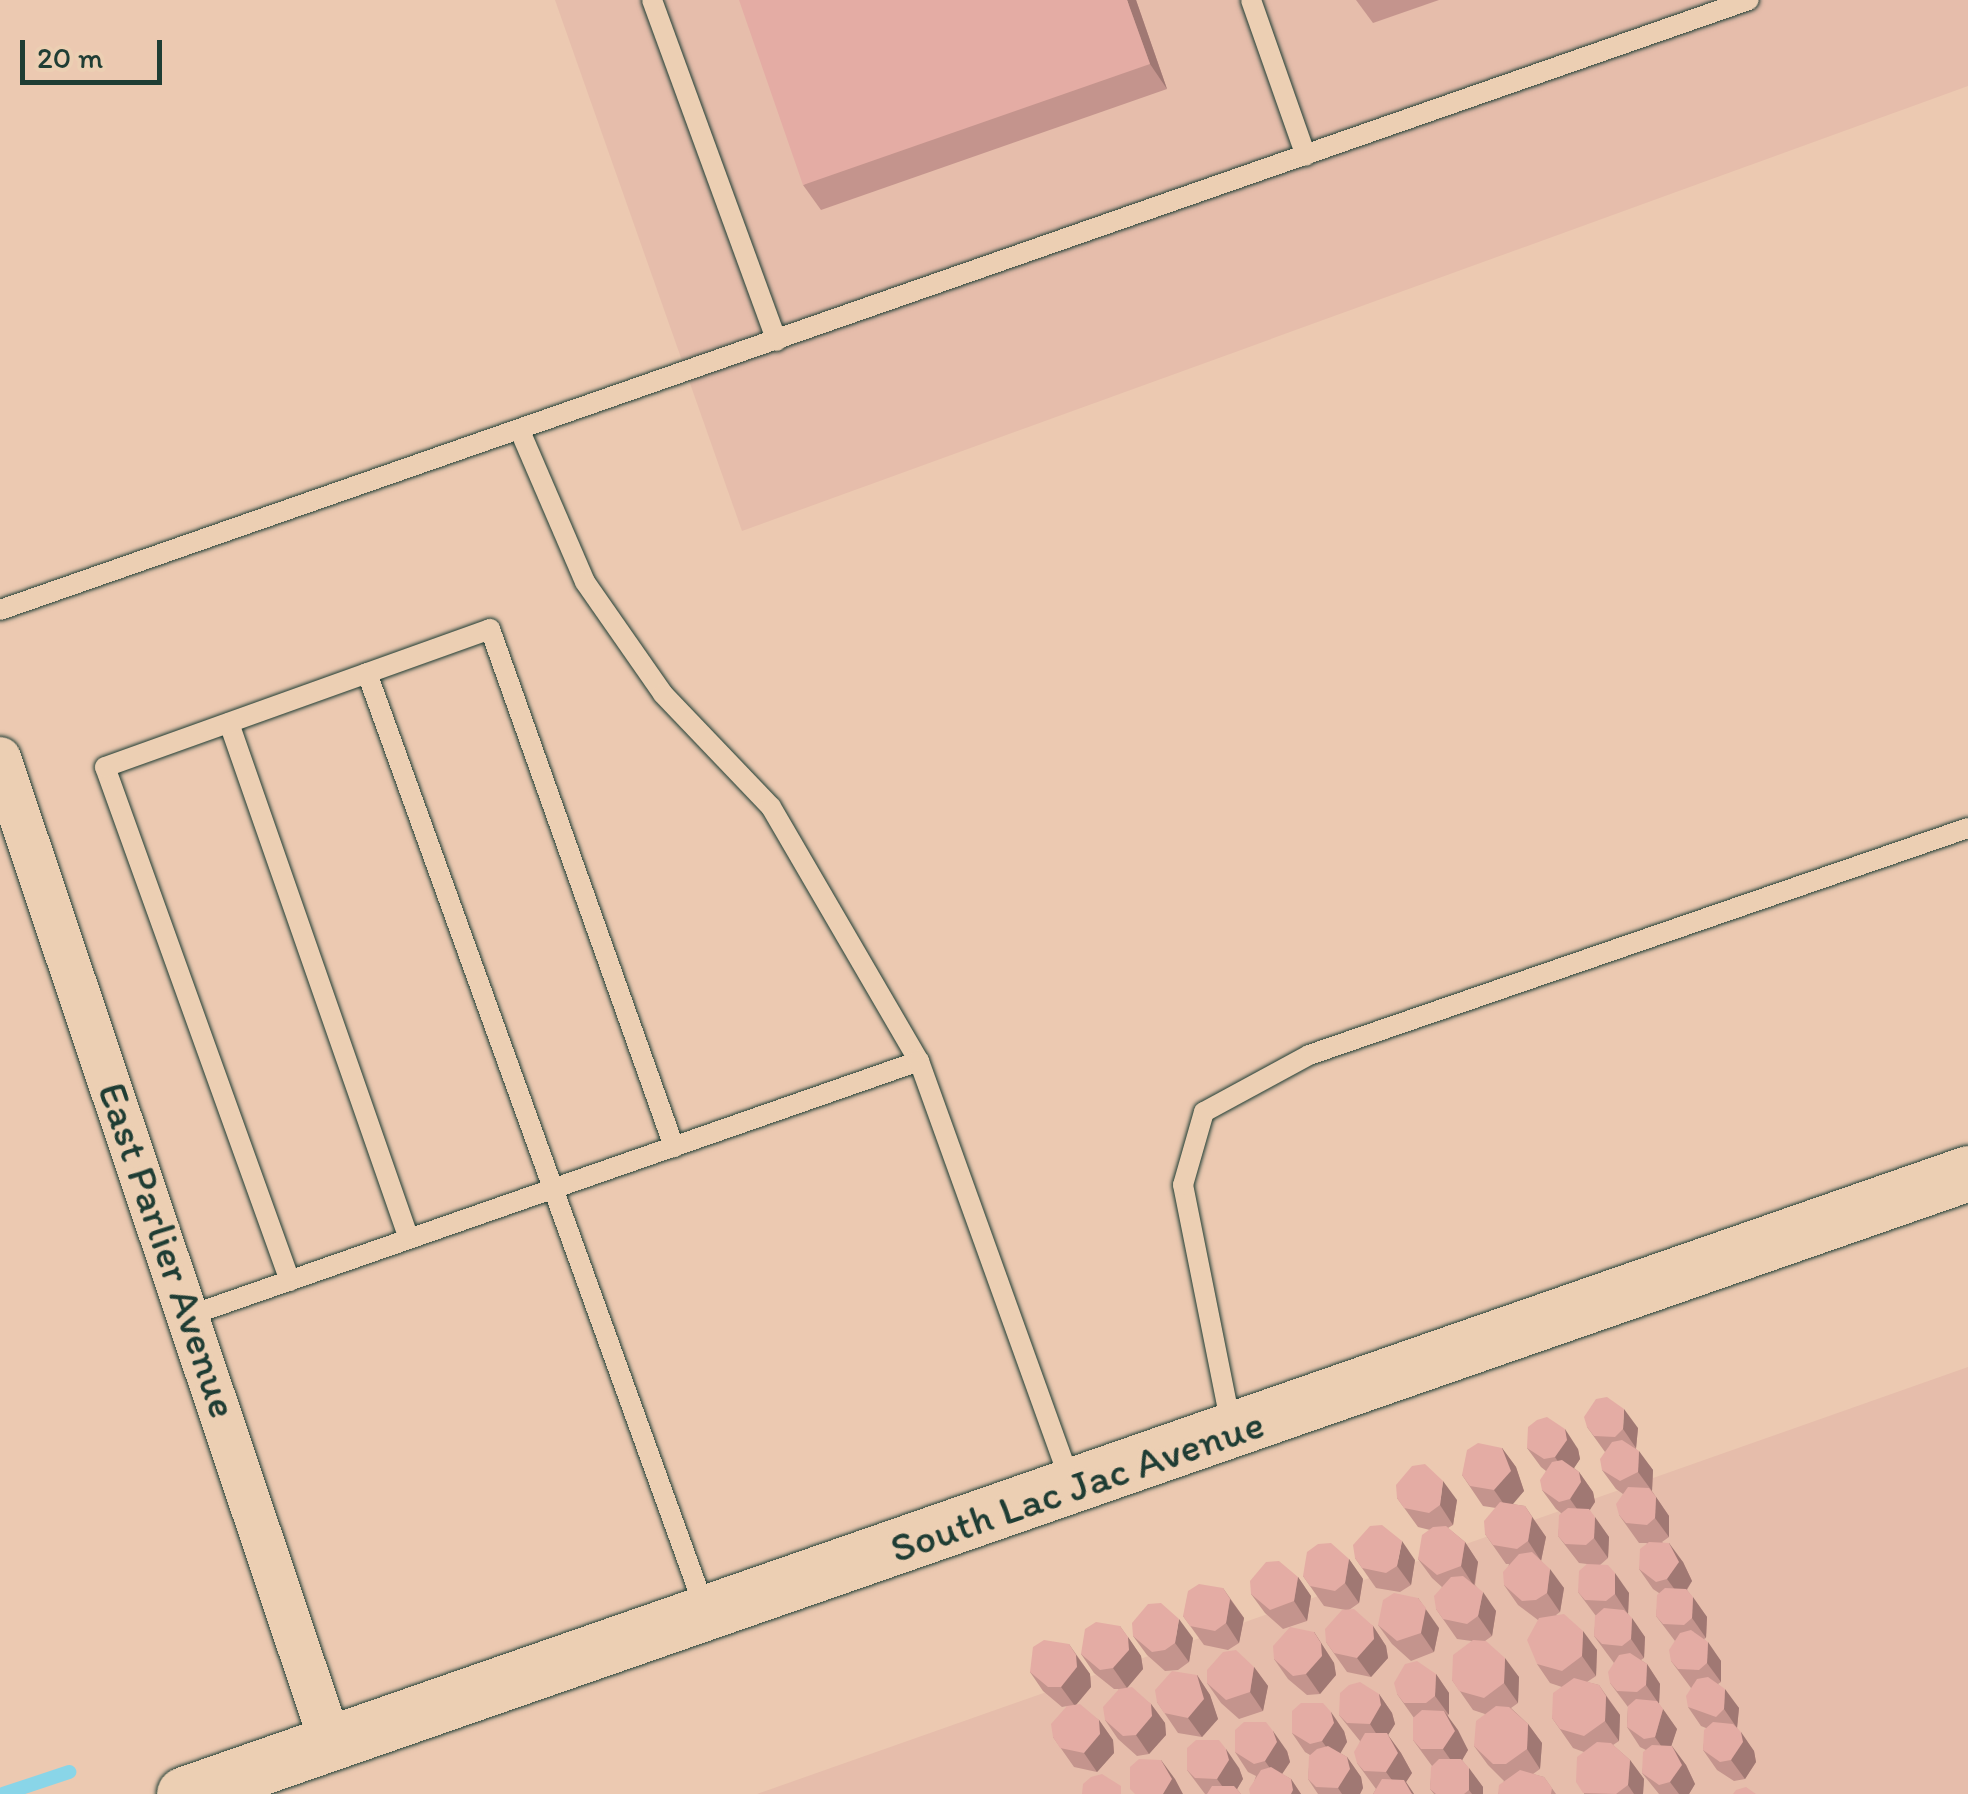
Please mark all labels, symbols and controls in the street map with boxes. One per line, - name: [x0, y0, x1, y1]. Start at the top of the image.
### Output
- scale bar: [25, 20, 168, 82]
- text: 20 m: [37, 39, 103, 76]
- street label: East Parlier Avenue: [87, 1076, 249, 1424]
- street label: South Lac Jac Avenue: [885, 1399, 1269, 1573]

